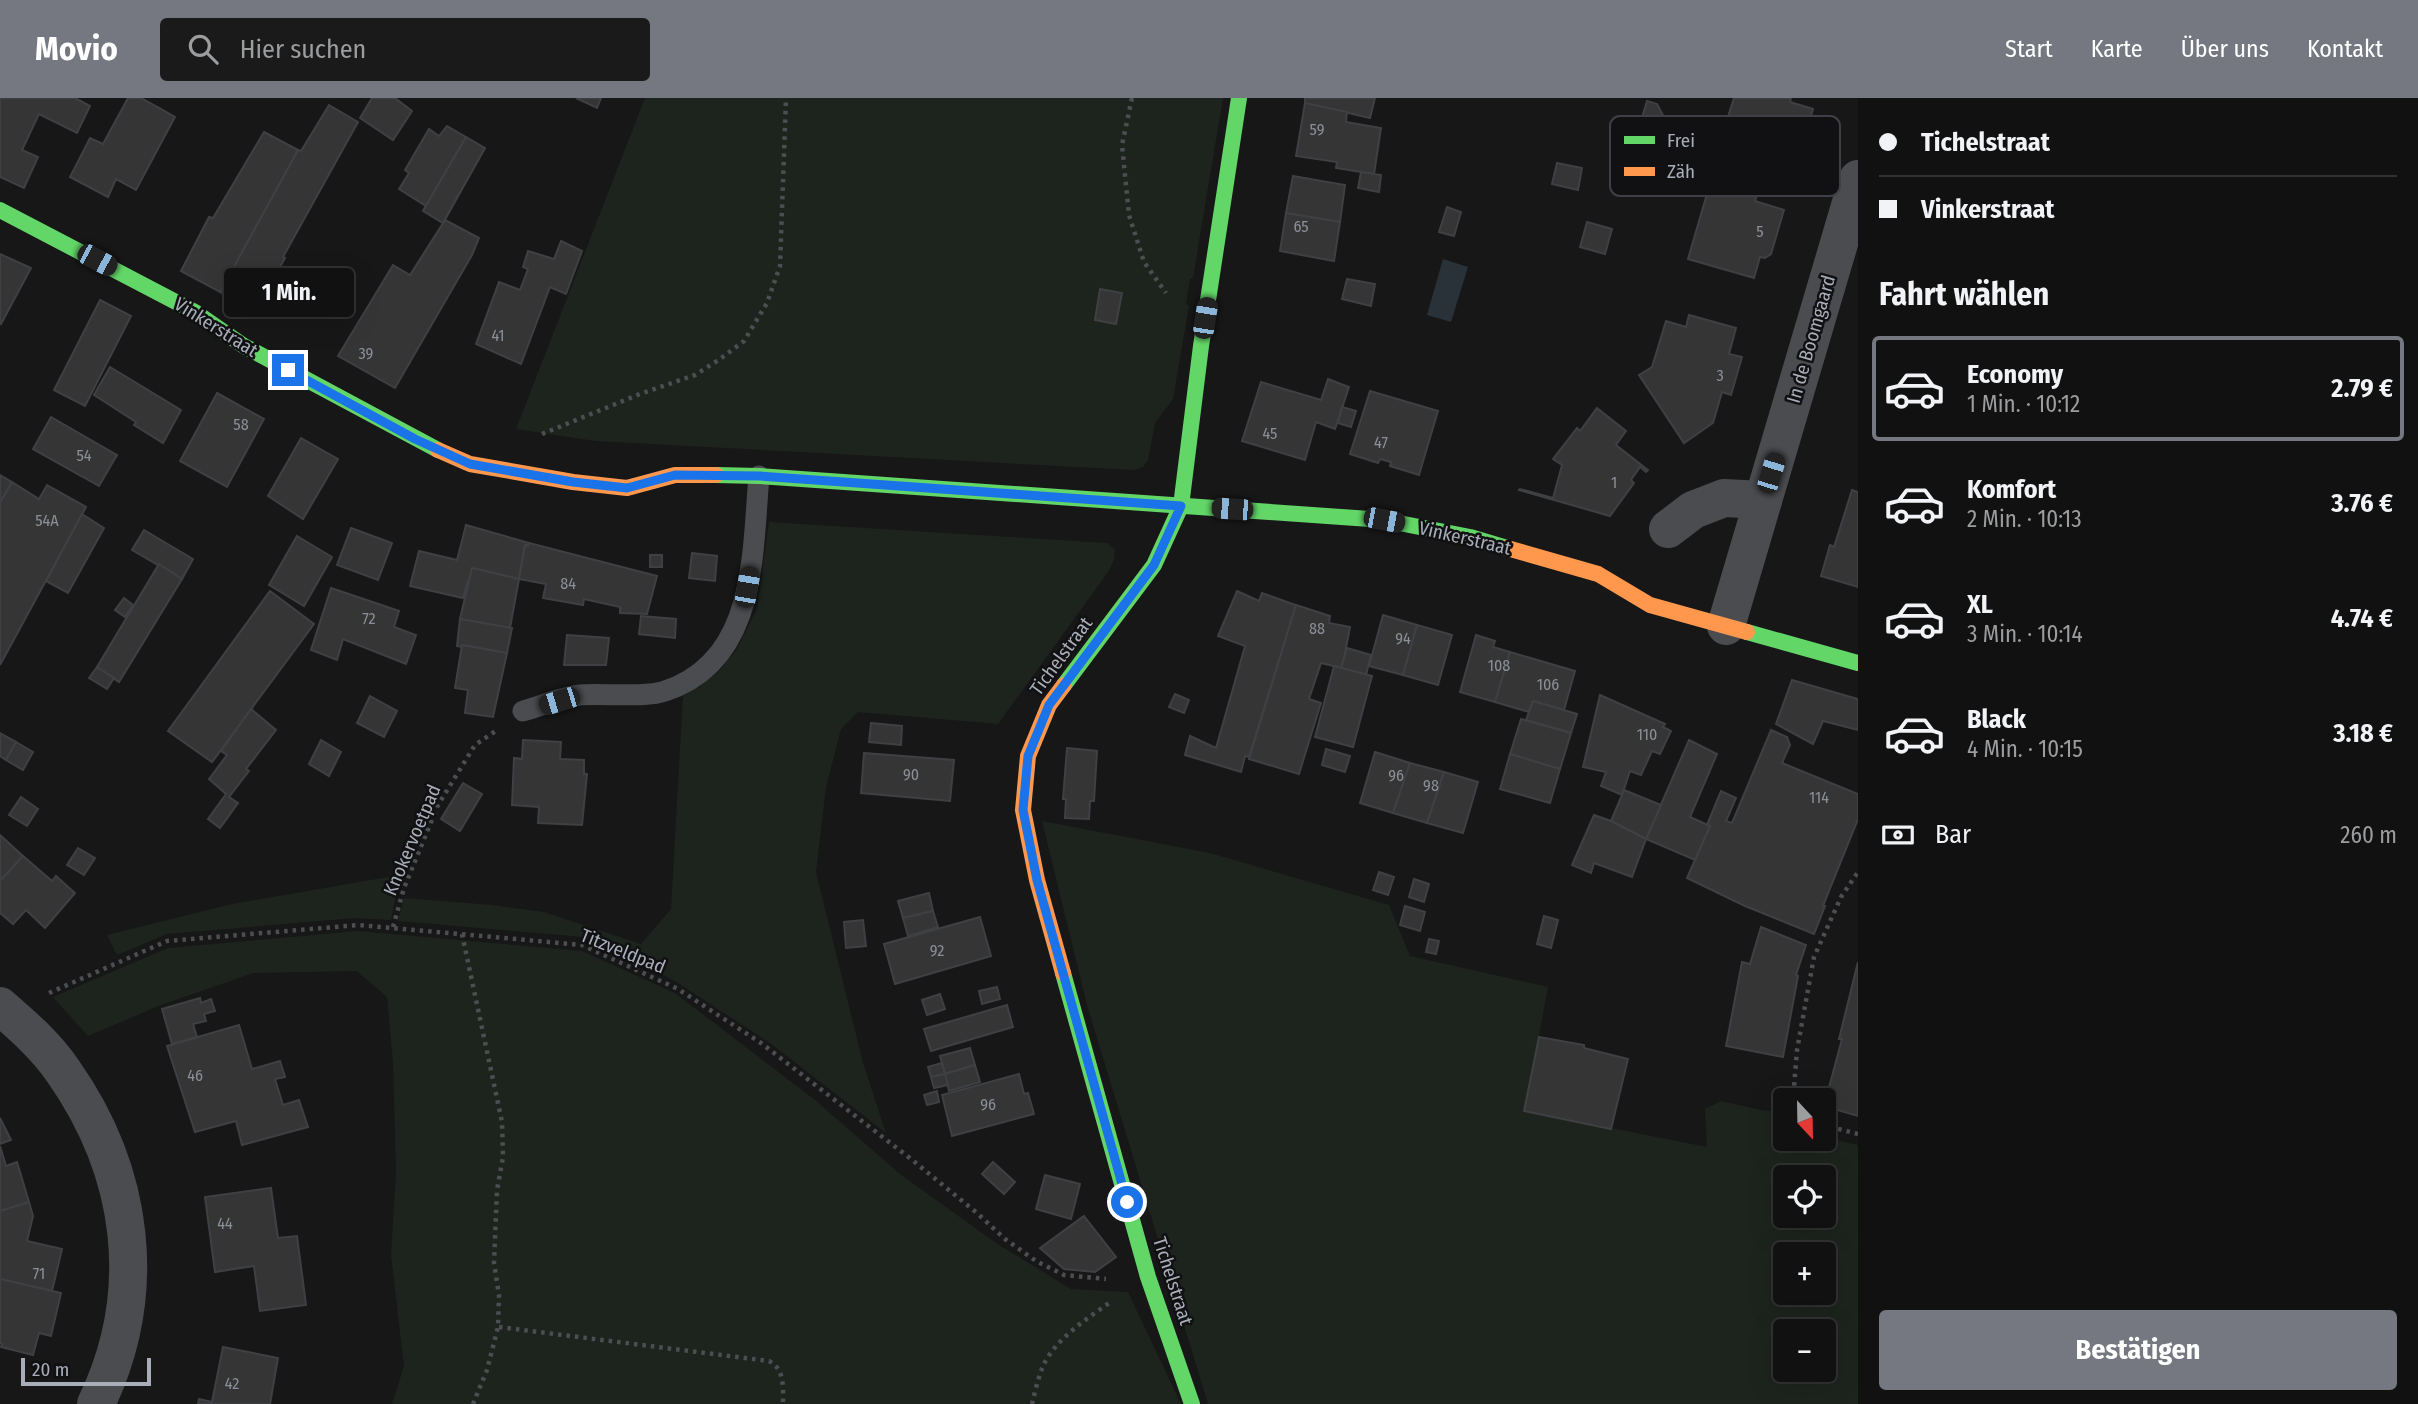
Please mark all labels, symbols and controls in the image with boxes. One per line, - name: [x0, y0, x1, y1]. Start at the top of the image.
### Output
- search box: [160, 18, 650, 81]
- text: Movio: [35, 29, 118, 69]
- icon: search: [184, 30, 222, 68]
- text: Hier suchen: [240, 34, 366, 65]
- text: Start: [2005, 35, 2053, 63]
- text: Karte: [2091, 35, 2143, 63]
- text: Über uns: [2181, 35, 2269, 63]
- text: Kontakt: [2307, 35, 2383, 63]
- legend: [1610, 116, 1840, 196]
- house number: 59: [1310, 120, 1325, 139]
- text: Tichelstraat: [1921, 127, 2050, 158]
- text: Frei: [1667, 129, 1695, 152]
- text: Zäh: [1667, 160, 1695, 183]
- text: Vinkerstraat: [1921, 194, 2055, 225]
- house number: 65: [1293, 217, 1309, 236]
- house number: 5: [1756, 222, 1764, 241]
- car: [74, 241, 121, 279]
- callout: 1 Min.: [223, 268, 353, 317]
- street label: In de Boomgaard: [1782, 272, 1840, 406]
- text: Fahrt wählen: [1879, 275, 2049, 313]
- text: 1 Min.: [262, 278, 316, 306]
- street label: Vinkerstraat: [170, 292, 263, 362]
- car: [1192, 296, 1219, 340]
- house number: 41: [491, 326, 505, 345]
- house number: 39: [359, 344, 374, 363]
- route end: [272, 354, 304, 386]
- icon: car: [1883, 357, 1946, 420]
- text: Economy: [1967, 359, 2063, 390]
- house number: 3: [1716, 366, 1724, 385]
- text: 2.79 €: [2331, 373, 2393, 404]
- text: 1 Min. · 10:12: [1967, 390, 2080, 418]
- house number: 58: [233, 415, 249, 434]
- house number: 45: [1263, 424, 1277, 443]
- house number: 47: [1374, 433, 1388, 452]
- house number: 54: [76, 446, 92, 465]
- car: [1755, 450, 1788, 496]
- icon: car: [1883, 472, 1946, 535]
- house number: 1: [1611, 473, 1617, 492]
- text: Komfort: [1967, 474, 2056, 505]
- text: 3.76 €: [2331, 488, 2393, 519]
- car: [1211, 497, 1254, 521]
- text: 2 Min. · 10:13: [1967, 505, 2082, 533]
- car: [1362, 506, 1407, 534]
- house number: 54A: [35, 511, 59, 530]
- street label: Vinkerstraat: [1417, 516, 1514, 560]
- car: [734, 564, 761, 610]
- house number: 84: [560, 574, 576, 593]
- icon: car: [1883, 587, 1946, 650]
- text: XL: [1967, 589, 1993, 620]
- text: 4.74 €: [2331, 603, 2393, 634]
- house number: 72: [362, 609, 376, 628]
- street label: Tichelstraat: [1025, 612, 1098, 700]
- house number: 88: [1309, 619, 1325, 638]
- text: 3 Min. · 10:14: [1967, 620, 2083, 648]
- house number: 94: [1395, 629, 1411, 648]
- house number: 108: [1488, 656, 1510, 675]
- house number: 106: [1537, 675, 1559, 694]
- car: [536, 685, 583, 717]
- icon: car: [1883, 702, 1946, 765]
- text: Black: [1967, 704, 2026, 735]
- text: 3.18 €: [2333, 718, 2393, 749]
- house number: 110: [1637, 725, 1657, 744]
- text: 4 Min. · 10:15: [1967, 735, 2083, 763]
- house number: 90: [903, 765, 919, 784]
- house number: 96: [1388, 766, 1404, 785]
- house number: 98: [1423, 776, 1439, 795]
- street label: Knokervoetpad: [378, 781, 446, 899]
- house number: 114: [1809, 788, 1829, 807]
- icon: cash: [1879, 816, 1917, 854]
- text: Bar: [1935, 819, 1971, 850]
- text: 260 m: [2340, 821, 2397, 849]
- street label: Titzveldpad: [577, 924, 669, 978]
- house number: 92: [930, 941, 944, 960]
- house number: 46: [187, 1066, 203, 1085]
- north arrow: [1773, 1088, 1836, 1152]
- map controls: [1773, 1088, 1836, 1382]
- house number: 96: [980, 1095, 996, 1114]
- button: locate: [1773, 1165, 1836, 1228]
- route start: [1111, 1186, 1143, 1218]
- house number: 44: [217, 1214, 233, 1233]
- street label: Tichelstraat: [1148, 1234, 1198, 1329]
- button: +: [1773, 1242, 1836, 1305]
- house number: 71: [33, 1264, 45, 1283]
- button: Bestätigen: [1879, 1310, 2397, 1390]
- button: −: [1773, 1319, 1836, 1382]
- scale bar: [21, 1355, 150, 1387]
- text: 20 m: [32, 1358, 69, 1381]
- house number: 42: [225, 1374, 239, 1393]

